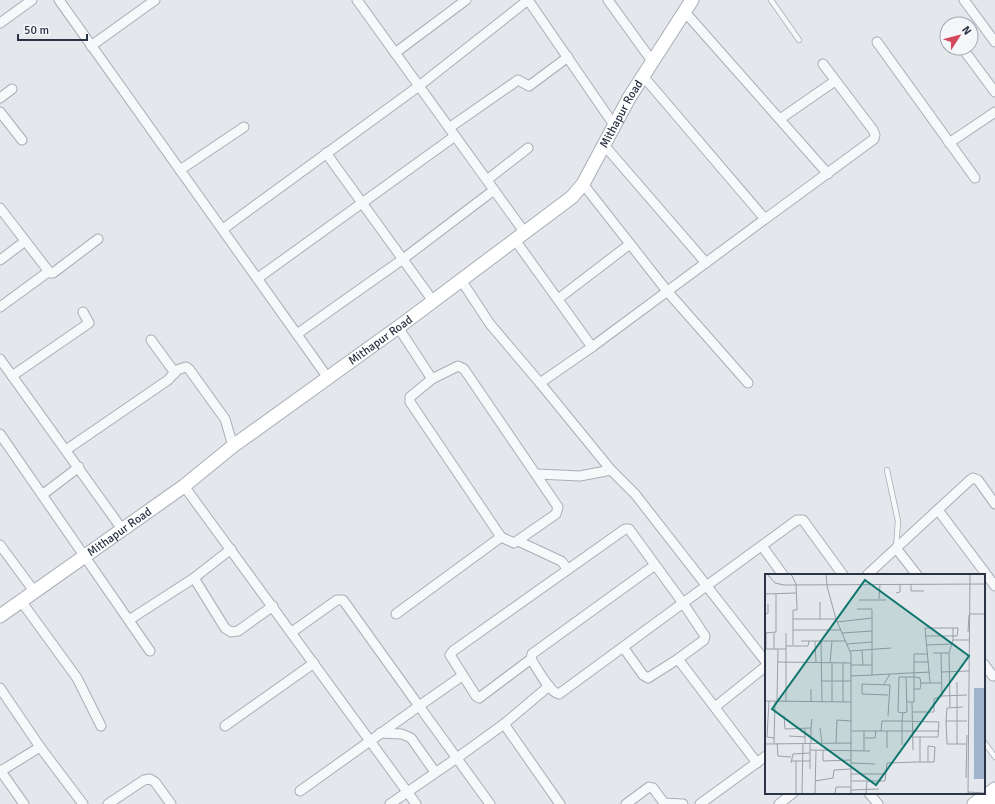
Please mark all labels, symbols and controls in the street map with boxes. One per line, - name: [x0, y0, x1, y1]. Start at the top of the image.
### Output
- scale bar: [18, 16, 87, 42]
- north arrow: [939, 16, 979, 56]
- text: 50 m: [24, 23, 49, 38]
- text: N: [959, 23, 974, 37]
- street label: Mithapur Road: [596, 77, 646, 150]
- street label: Mithapur Road: [345, 312, 415, 368]
- street label: Mithapur Road: [84, 504, 154, 560]
- inset map: [765, 574, 985, 794]

